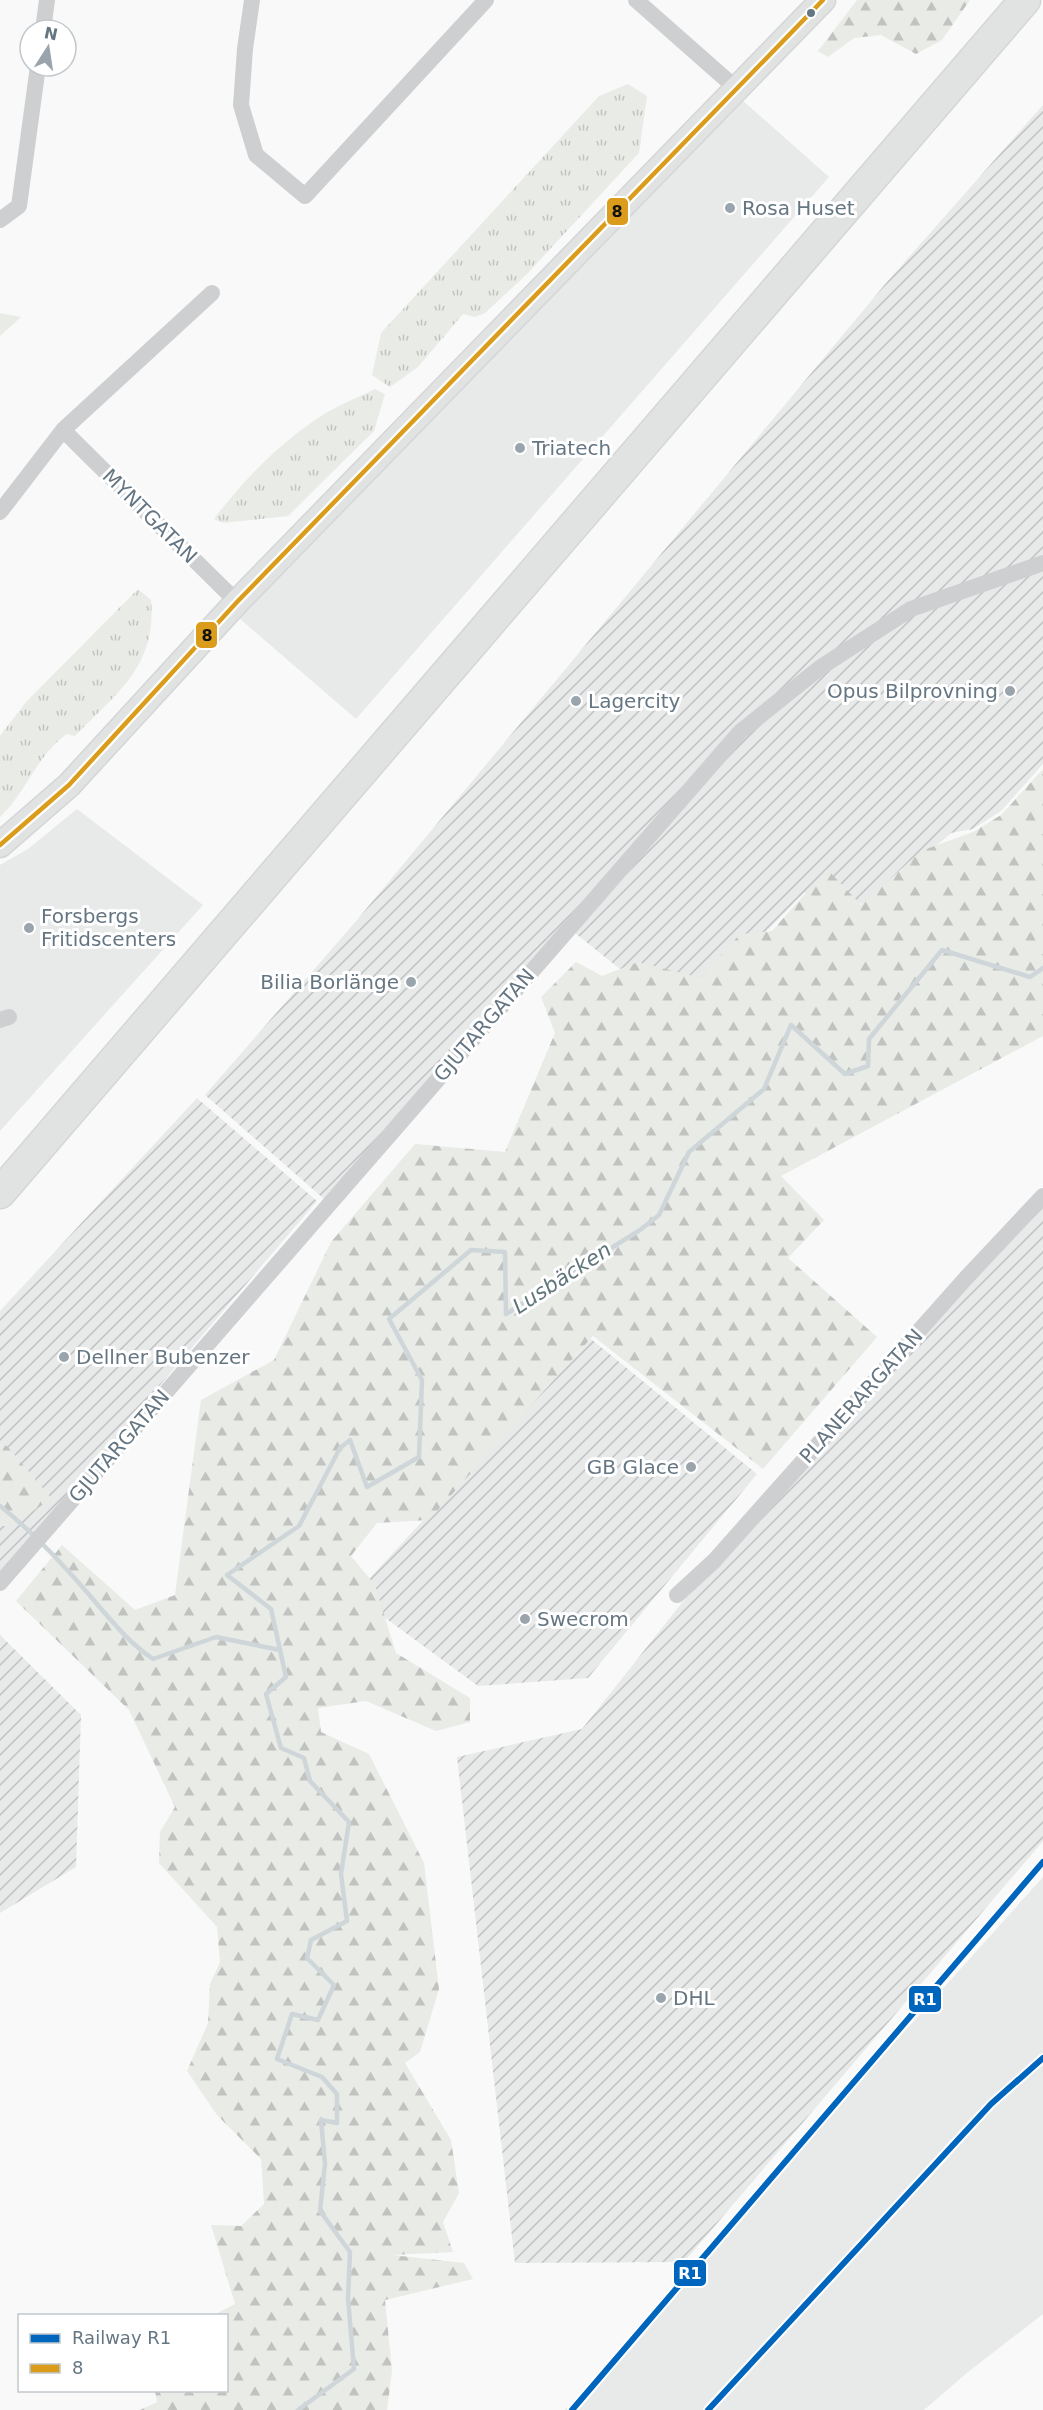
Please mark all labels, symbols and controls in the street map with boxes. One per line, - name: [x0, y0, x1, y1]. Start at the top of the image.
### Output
- unlabelled marker: [805, 7, 817, 19]
- north arrow: [18, 18, 78, 78]
- text: N: [42, 23, 60, 45]
- place label: Rosa Huset: [742, 196, 855, 220]
- line badge: 8: [606, 197, 629, 226]
- marker: Rosa Huset: [723, 201, 737, 215]
- text: 8: [611, 202, 623, 221]
- place label: Triatech: [531, 436, 611, 460]
- marker: Triatech: [513, 441, 527, 455]
- street label: MYNTGATAN: [98, 464, 202, 568]
- line badge: 8: [195, 621, 218, 649]
- text: 8: [201, 626, 213, 645]
- place label: Opus Bilprovning: [827, 679, 998, 703]
- marker: Opus Bilprovning: [1003, 684, 1017, 698]
- place label: Lagercity: [588, 689, 681, 713]
- marker: Lagercity: [569, 694, 583, 708]
- place label: Forsbergs Fritidscenters: [41, 904, 176, 951]
- marker: Forsbergs Fritidscenters: [22, 921, 36, 935]
- street label: GJUTARGATAN: [429, 964, 539, 1086]
- place label: Bilia Borlänge: [260, 970, 399, 994]
- marker: Bilia Borlänge: [404, 975, 418, 989]
- water label: Lusbäcken: [508, 1237, 616, 1319]
- street label: PLANERARGATAN: [794, 1324, 928, 1468]
- place label: Dellner Bubenzer: [76, 1345, 250, 1369]
- marker: Dellner Bubenzer: [57, 1350, 71, 1364]
- street label: GJUTARGATAN: [64, 1385, 174, 1507]
- place label: GB Glace: [587, 1455, 679, 1479]
- marker: GB Glace: [684, 1460, 698, 1474]
- place label: Swecrom: [537, 1607, 629, 1631]
- marker: Swecrom: [518, 1612, 532, 1626]
- line badge: R1: [908, 1985, 942, 2013]
- place label: DHL: [673, 1986, 715, 2010]
- text: R1: [913, 1990, 937, 2009]
- marker: DHL: [654, 1991, 668, 2005]
- line badge: R1: [673, 2259, 707, 2287]
- text: R1: [678, 2264, 702, 2283]
- legend: [18, 2314, 228, 2392]
- text: Railway R1: [72, 2327, 171, 2348]
- text: 8: [72, 2357, 83, 2378]

